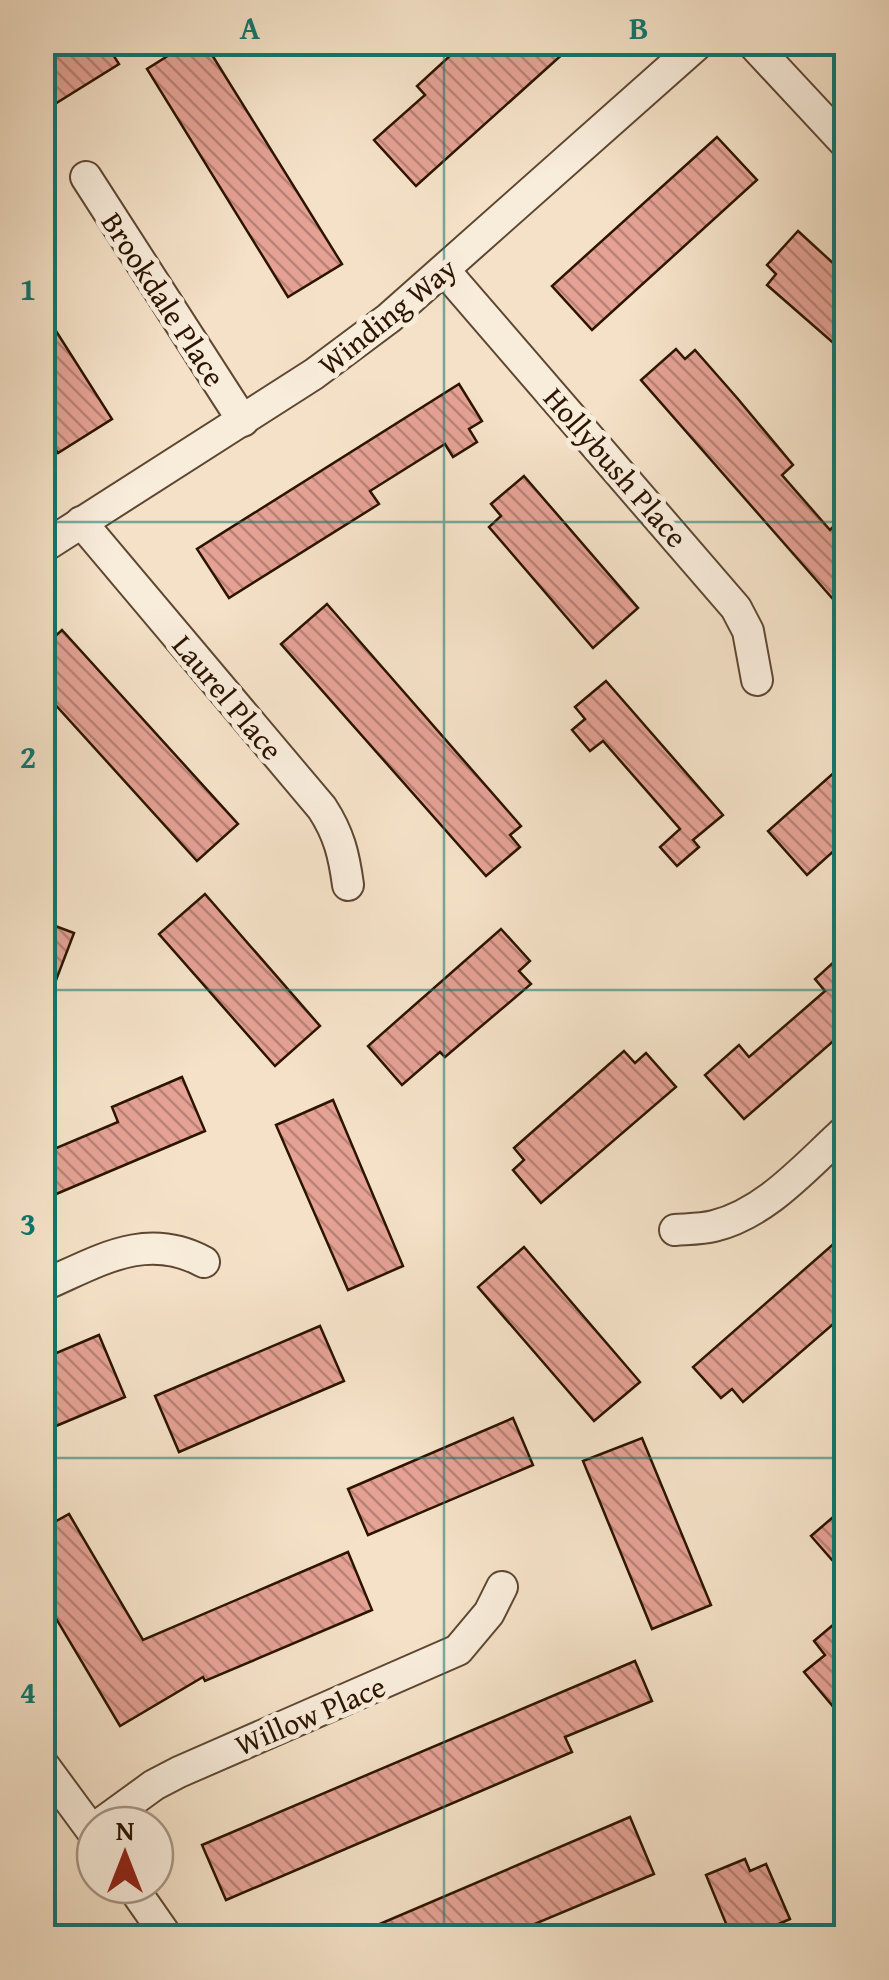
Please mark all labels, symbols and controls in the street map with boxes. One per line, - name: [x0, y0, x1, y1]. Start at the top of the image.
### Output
- text: A: [240, 4, 261, 51]
- text: B: [629, 4, 649, 51]
- street label: Brookdale Place: [91, 203, 237, 395]
- street label: Winding Way: [308, 246, 466, 386]
- text: 1: [20, 265, 36, 312]
- street label: Hollybush Place: [534, 377, 698, 557]
- street label: Laurel Place: [162, 625, 294, 769]
- text: 2: [20, 733, 36, 780]
- text: 3: [20, 1200, 36, 1247]
- street label: Willow Place: [228, 1664, 392, 1766]
- text: 4: [20, 1668, 36, 1715]
- north arrow: [75, 1805, 175, 1905]
- text: N: [116, 1809, 135, 1850]

